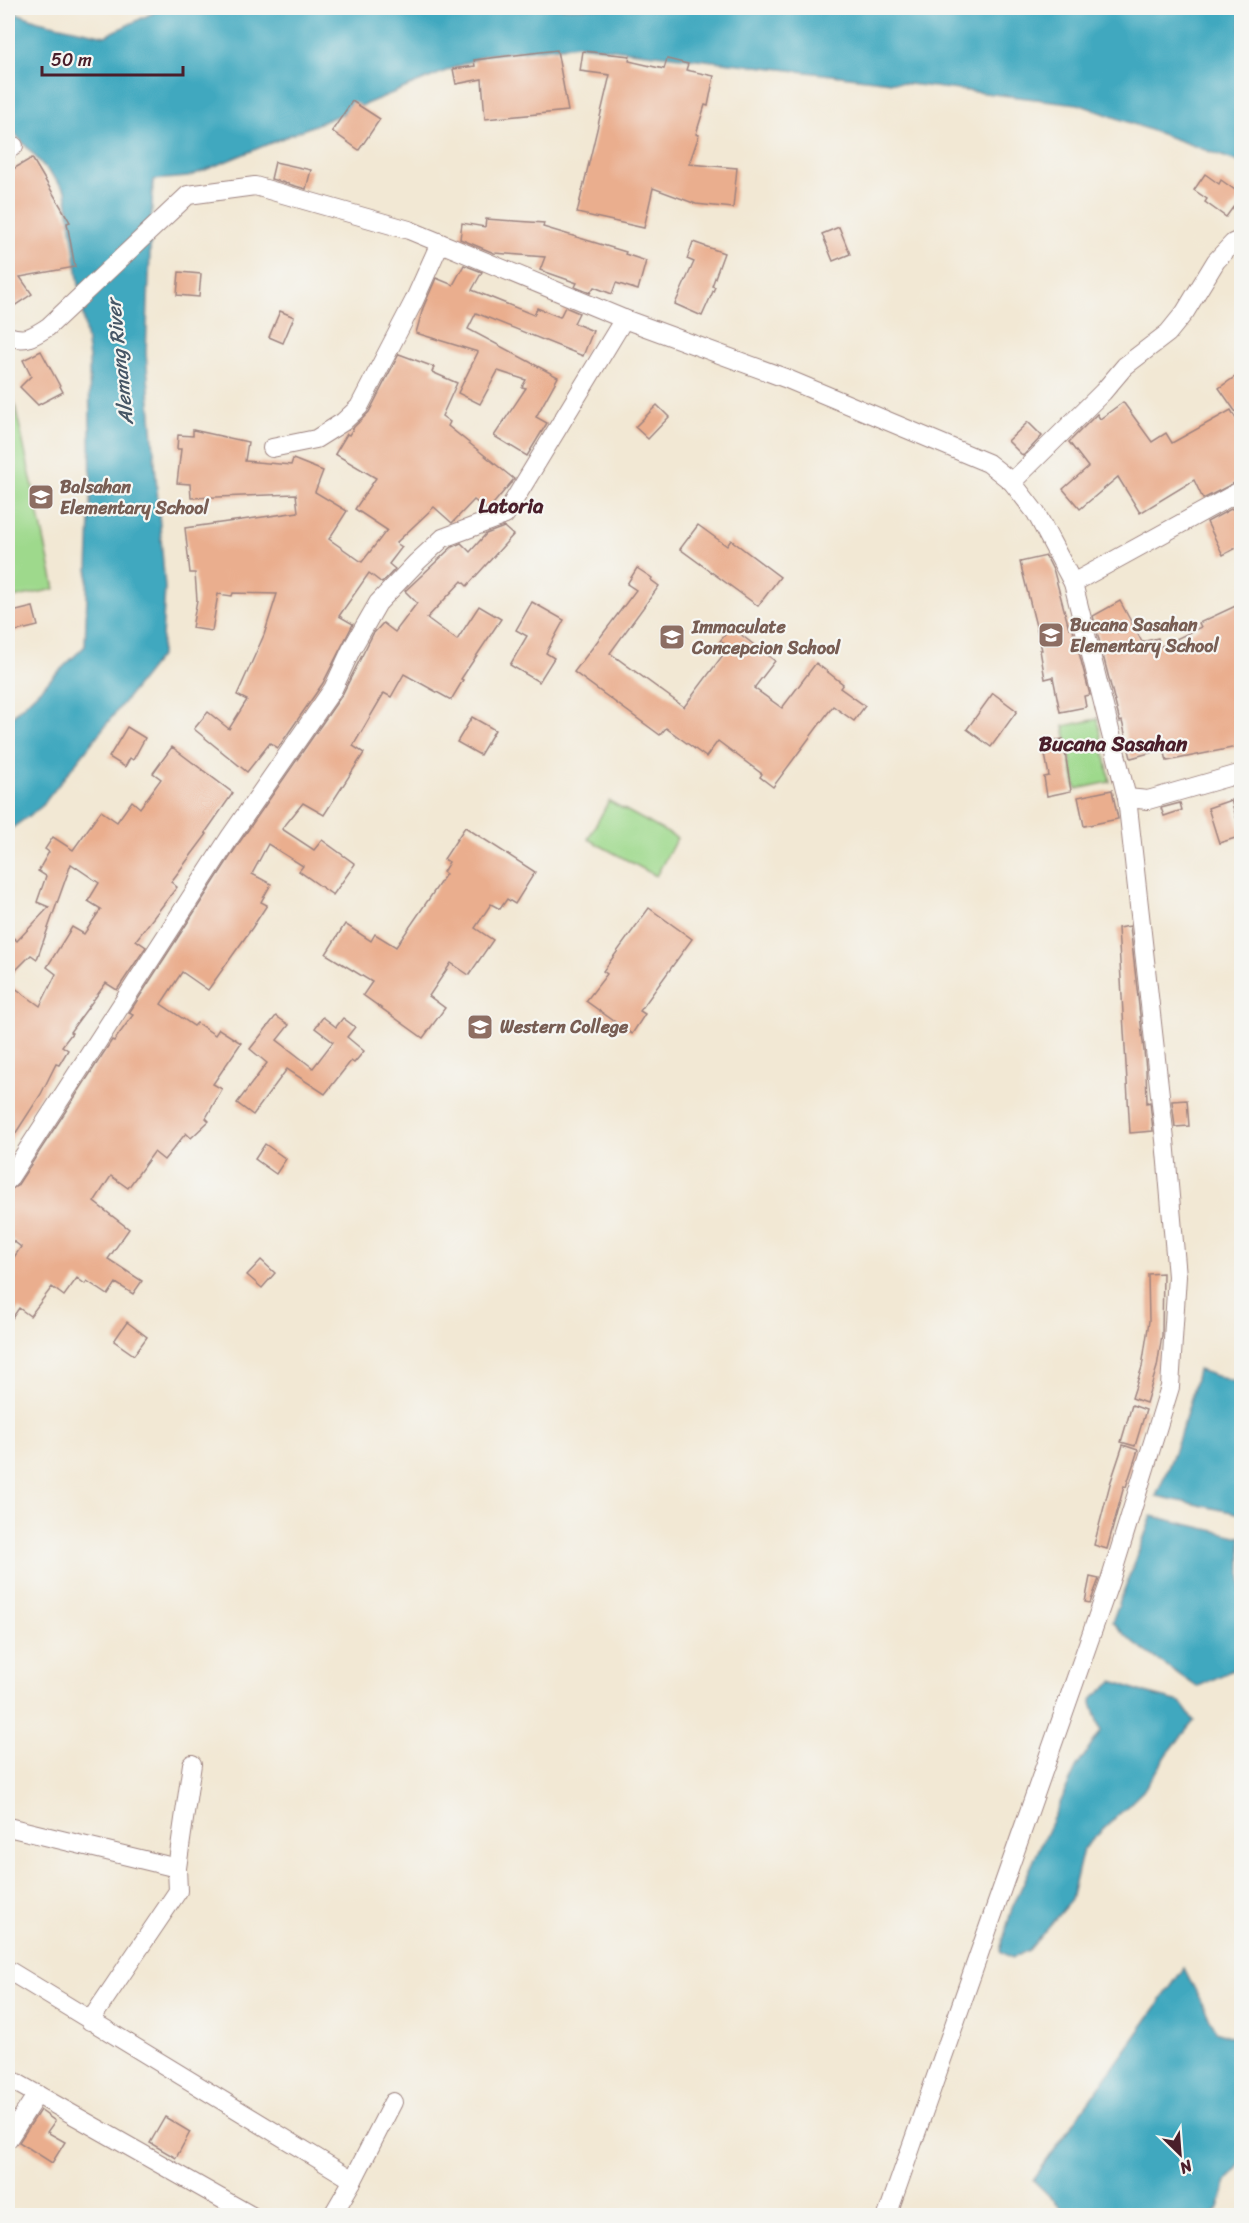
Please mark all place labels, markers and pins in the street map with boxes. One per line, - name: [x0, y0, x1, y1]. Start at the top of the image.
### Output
- place label: Balsahan Elementary School: [60, 471, 209, 524]
- school or university icon: Balsahan Elementary School: [26, 482, 56, 512]
- place label: Bucana Sasahan Elementary School: [1070, 609, 1219, 662]
- place label: Immaculate Concepcion School: [691, 611, 841, 664]
- school or university icon: Bucana Sasahan Elementary School: [1036, 620, 1066, 650]
- school or university icon: Immaculate Concepcion School: [657, 622, 687, 652]
- place label: Western College: [500, 1011, 629, 1043]
- school or university icon: Western College: [465, 1012, 495, 1042]

